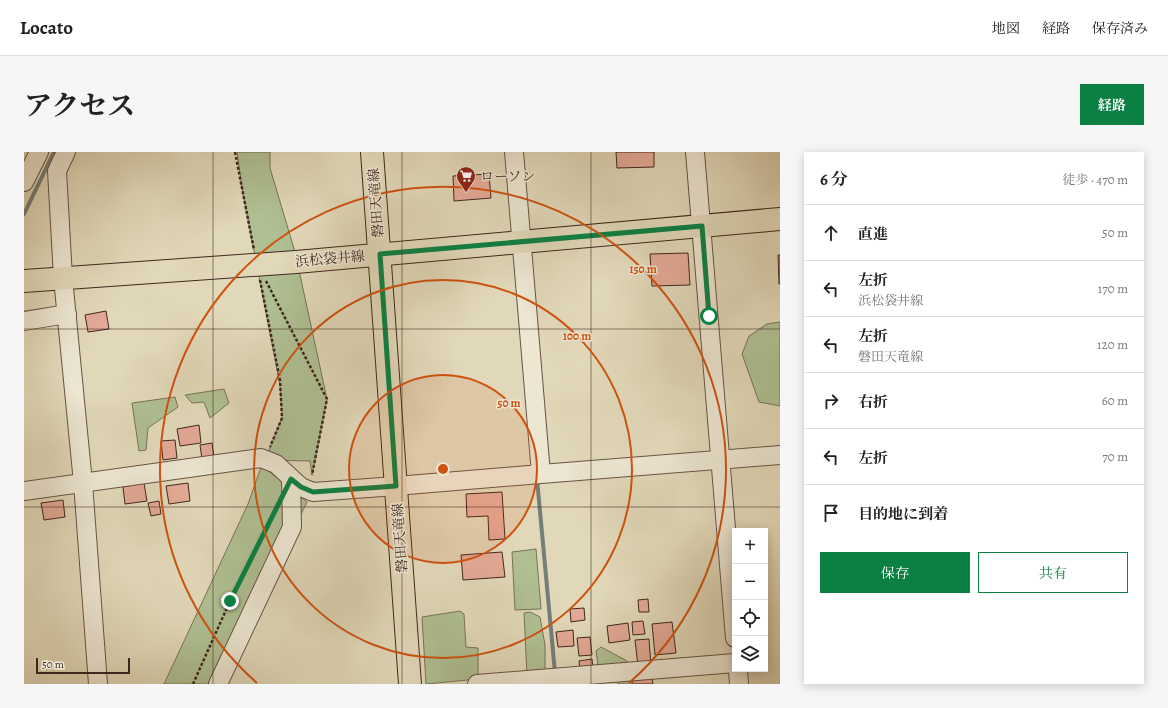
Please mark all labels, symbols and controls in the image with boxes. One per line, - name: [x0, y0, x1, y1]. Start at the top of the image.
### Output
- text: Locato: [20, 15, 73, 41]
- text: 地図: [992, 19, 1020, 38]
- text: 経路: [1042, 19, 1070, 38]
- text: 保存済み: [1092, 19, 1148, 38]
- button: 経路: [1080, 84, 1144, 125]
- text: アクセス: [24, 87, 135, 125]
- supermarket icon: ローソン: [455, 165, 477, 193]
- street label: 磐田天竜線: [364, 167, 388, 239]
- place label: ローソン: [480, 167, 535, 186]
- text: 6 分: [820, 168, 848, 191]
- text: 徒歩 · 470 m: [1063, 171, 1128, 188]
- icon: ahead: [820, 222, 842, 244]
- text: 直進: [858, 224, 888, 244]
- text: 50 m: [1102, 224, 1128, 241]
- street label: 浜松袋井線: [294, 246, 366, 272]
- text: 150 m: [629, 261, 657, 277]
- text: 左折: [858, 270, 888, 290]
- icon: left: [820, 278, 842, 300]
- text: 170 m: [1098, 280, 1128, 297]
- text: 浜松袋井線: [858, 292, 923, 309]
- route start: [700, 307, 718, 325]
- text: 左折: [858, 326, 888, 346]
- text: 100 m: [563, 328, 591, 344]
- icon: left: [820, 334, 842, 356]
- text: 120 m: [1097, 336, 1128, 353]
- text: 磐田天竜線: [858, 348, 923, 365]
- icon: right: [820, 390, 842, 412]
- text: 右折: [858, 392, 888, 412]
- text: 60 m: [1102, 392, 1128, 409]
- text: 50 m: [497, 395, 521, 411]
- icon: left: [820, 446, 842, 468]
- text: 左折: [858, 448, 888, 468]
- text: 70 m: [1102, 448, 1128, 465]
- centre of rings: [436, 462, 450, 476]
- street label: 磐田天竜線: [388, 502, 412, 574]
- icon: arrive: [820, 502, 842, 524]
- text: 目的地に到着: [858, 504, 948, 524]
- map controls: [732, 528, 768, 672]
- button: +: [732, 528, 768, 564]
- button: 保存: [820, 552, 970, 593]
- button: 共有: [978, 552, 1128, 593]
- button: −: [732, 564, 768, 600]
- route end: [221, 592, 239, 610]
- button: locate: [732, 600, 768, 636]
- button: layers: [732, 636, 768, 672]
- scale bar: [36, 656, 130, 675]
- text: 50 m: [42, 657, 64, 672]

